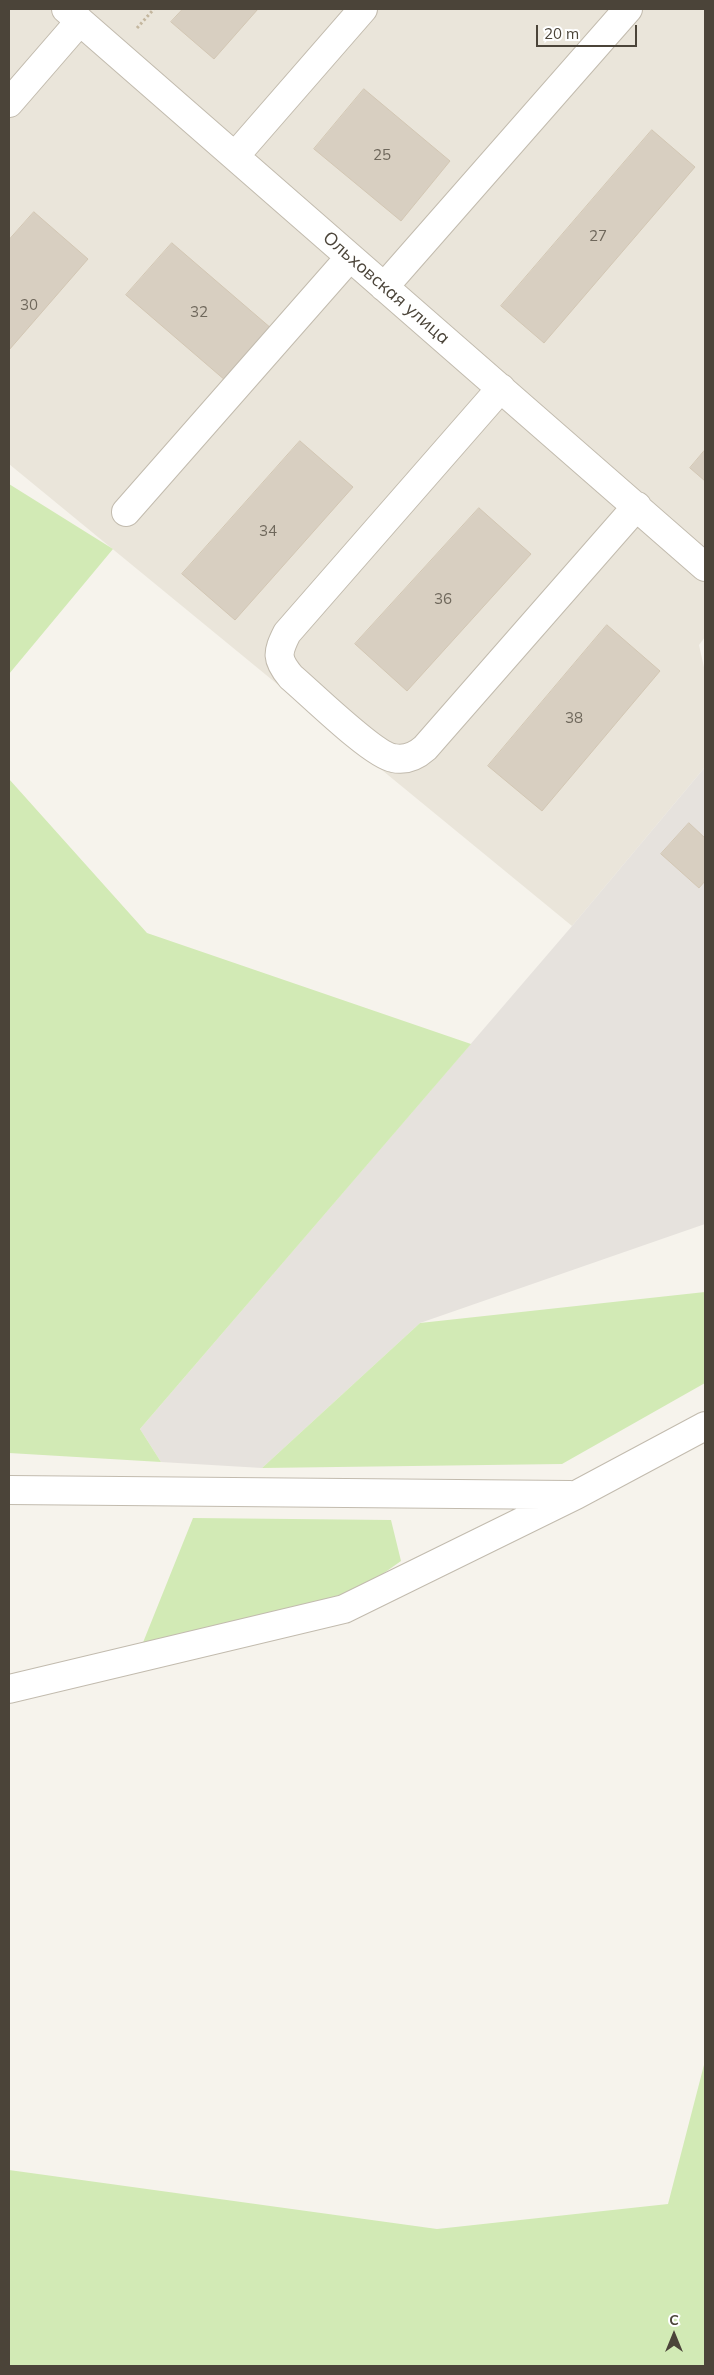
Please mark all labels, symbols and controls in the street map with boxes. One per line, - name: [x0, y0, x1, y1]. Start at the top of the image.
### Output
- scale bar: [539, 15, 640, 47]
- text: 20 m: [544, 24, 579, 43]
- house number: 25: [373, 146, 391, 164]
- street label: Ольховская улица: [318, 227, 454, 349]
- house number: 27: [589, 227, 607, 245]
- house number: 30: [20, 296, 38, 314]
- house number: 32: [190, 303, 208, 321]
- house number: 34: [259, 522, 277, 540]
- house number: 36: [434, 590, 452, 608]
- house number: 38: [565, 709, 583, 727]
- north arrow: [649, 2310, 699, 2360]
- text: С: [669, 2311, 679, 2329]

